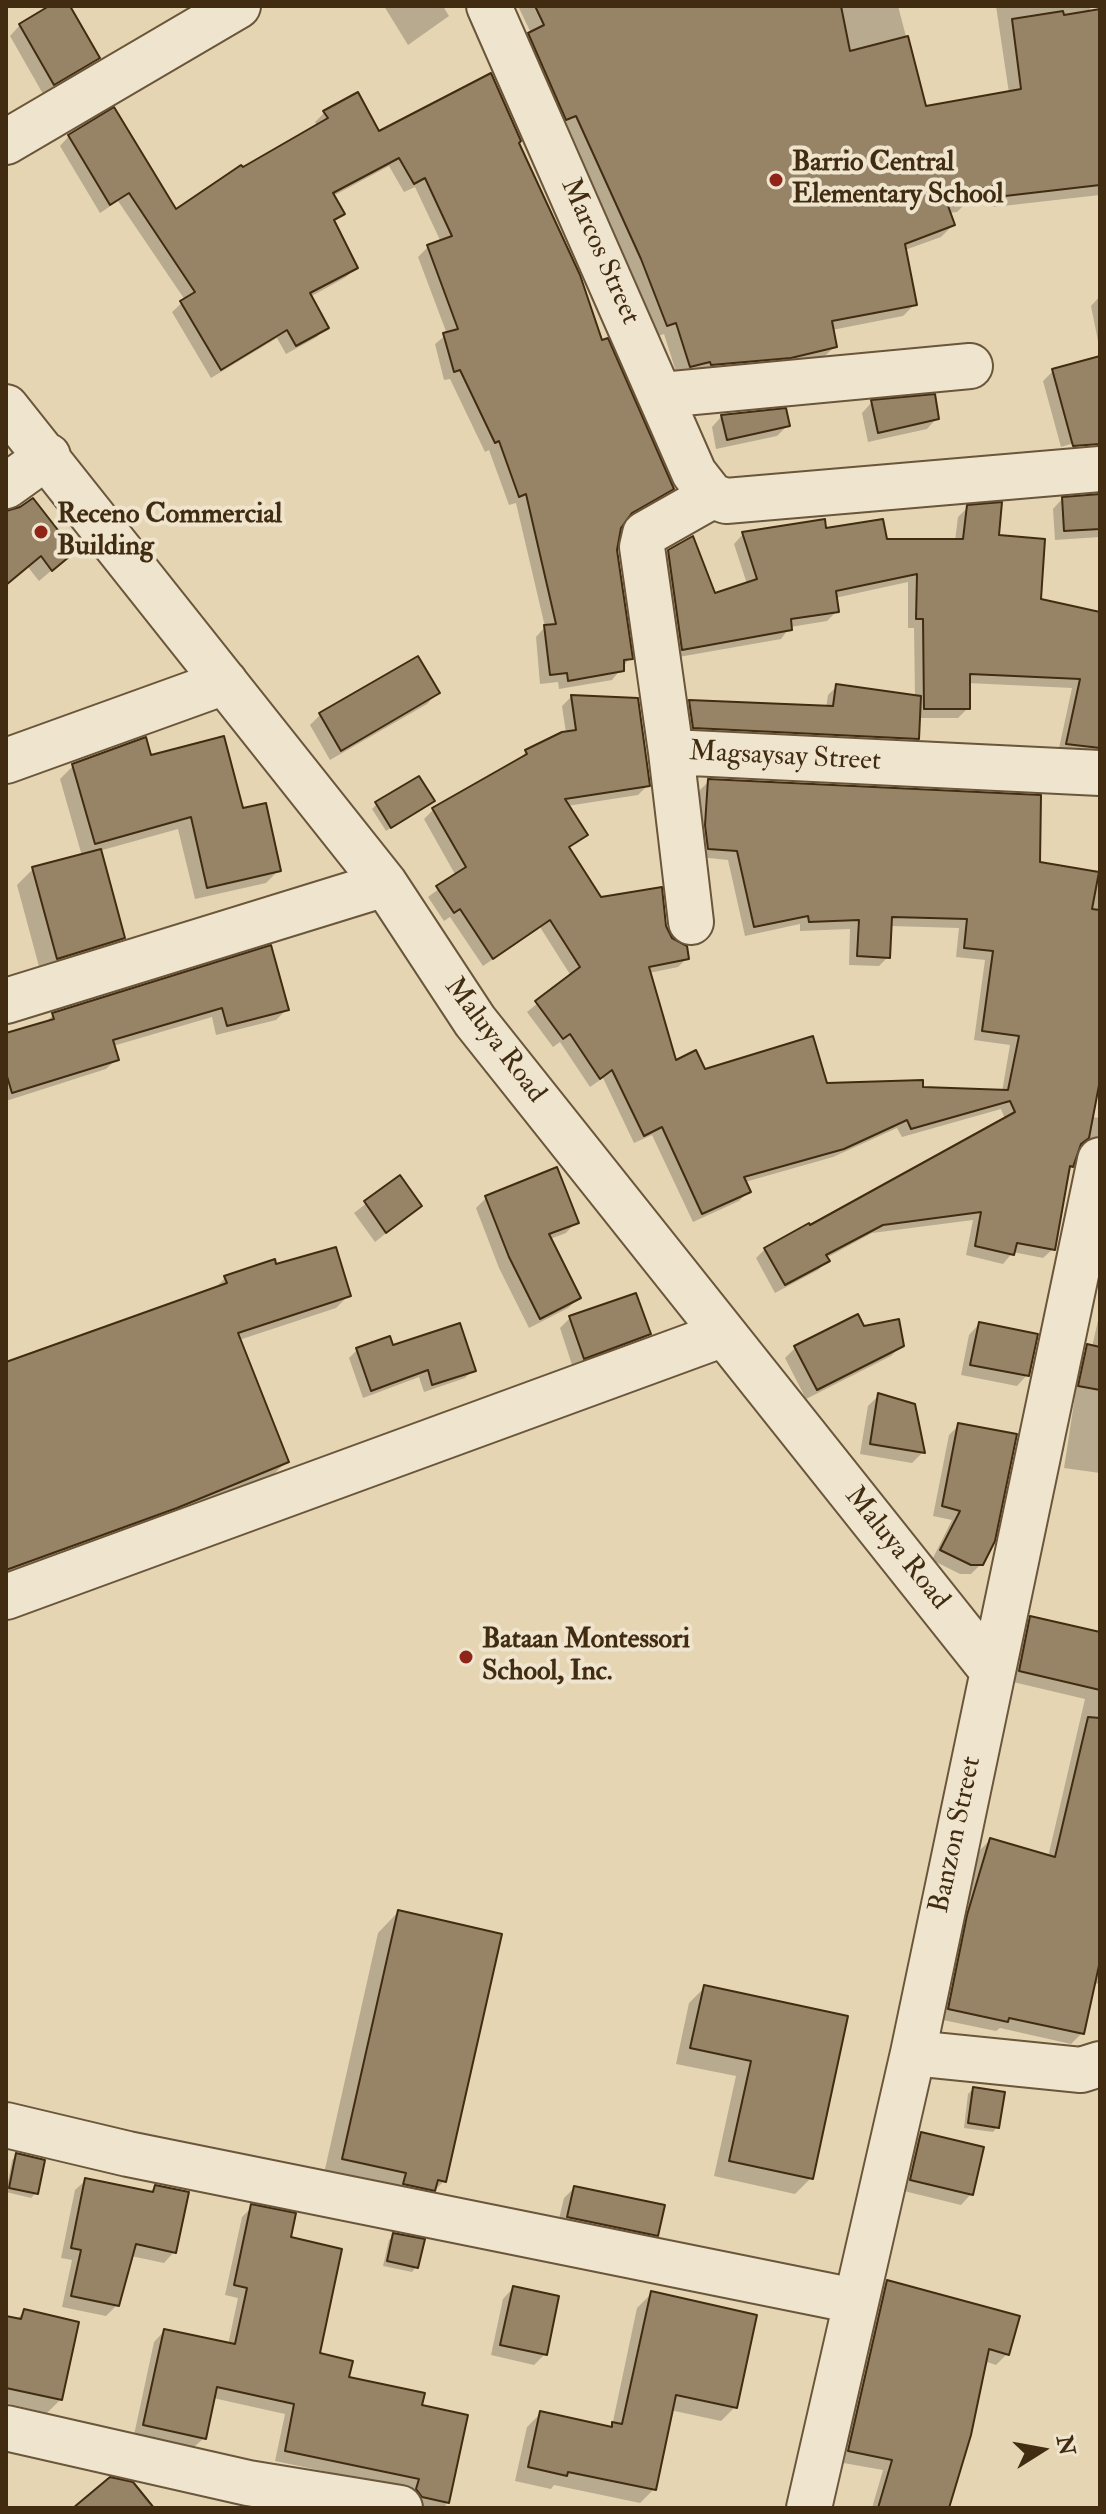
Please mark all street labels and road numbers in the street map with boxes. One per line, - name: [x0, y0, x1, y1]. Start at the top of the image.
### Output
- street label: Marcos Street: [552, 174, 646, 330]
- street label: Magsaysay Street: [688, 736, 882, 780]
- street label: Maluya Road: [436, 972, 552, 1110]
- street label: Maluya Road: [836, 1481, 956, 1617]
- street label: Banzon Street: [924, 1754, 990, 1916]

